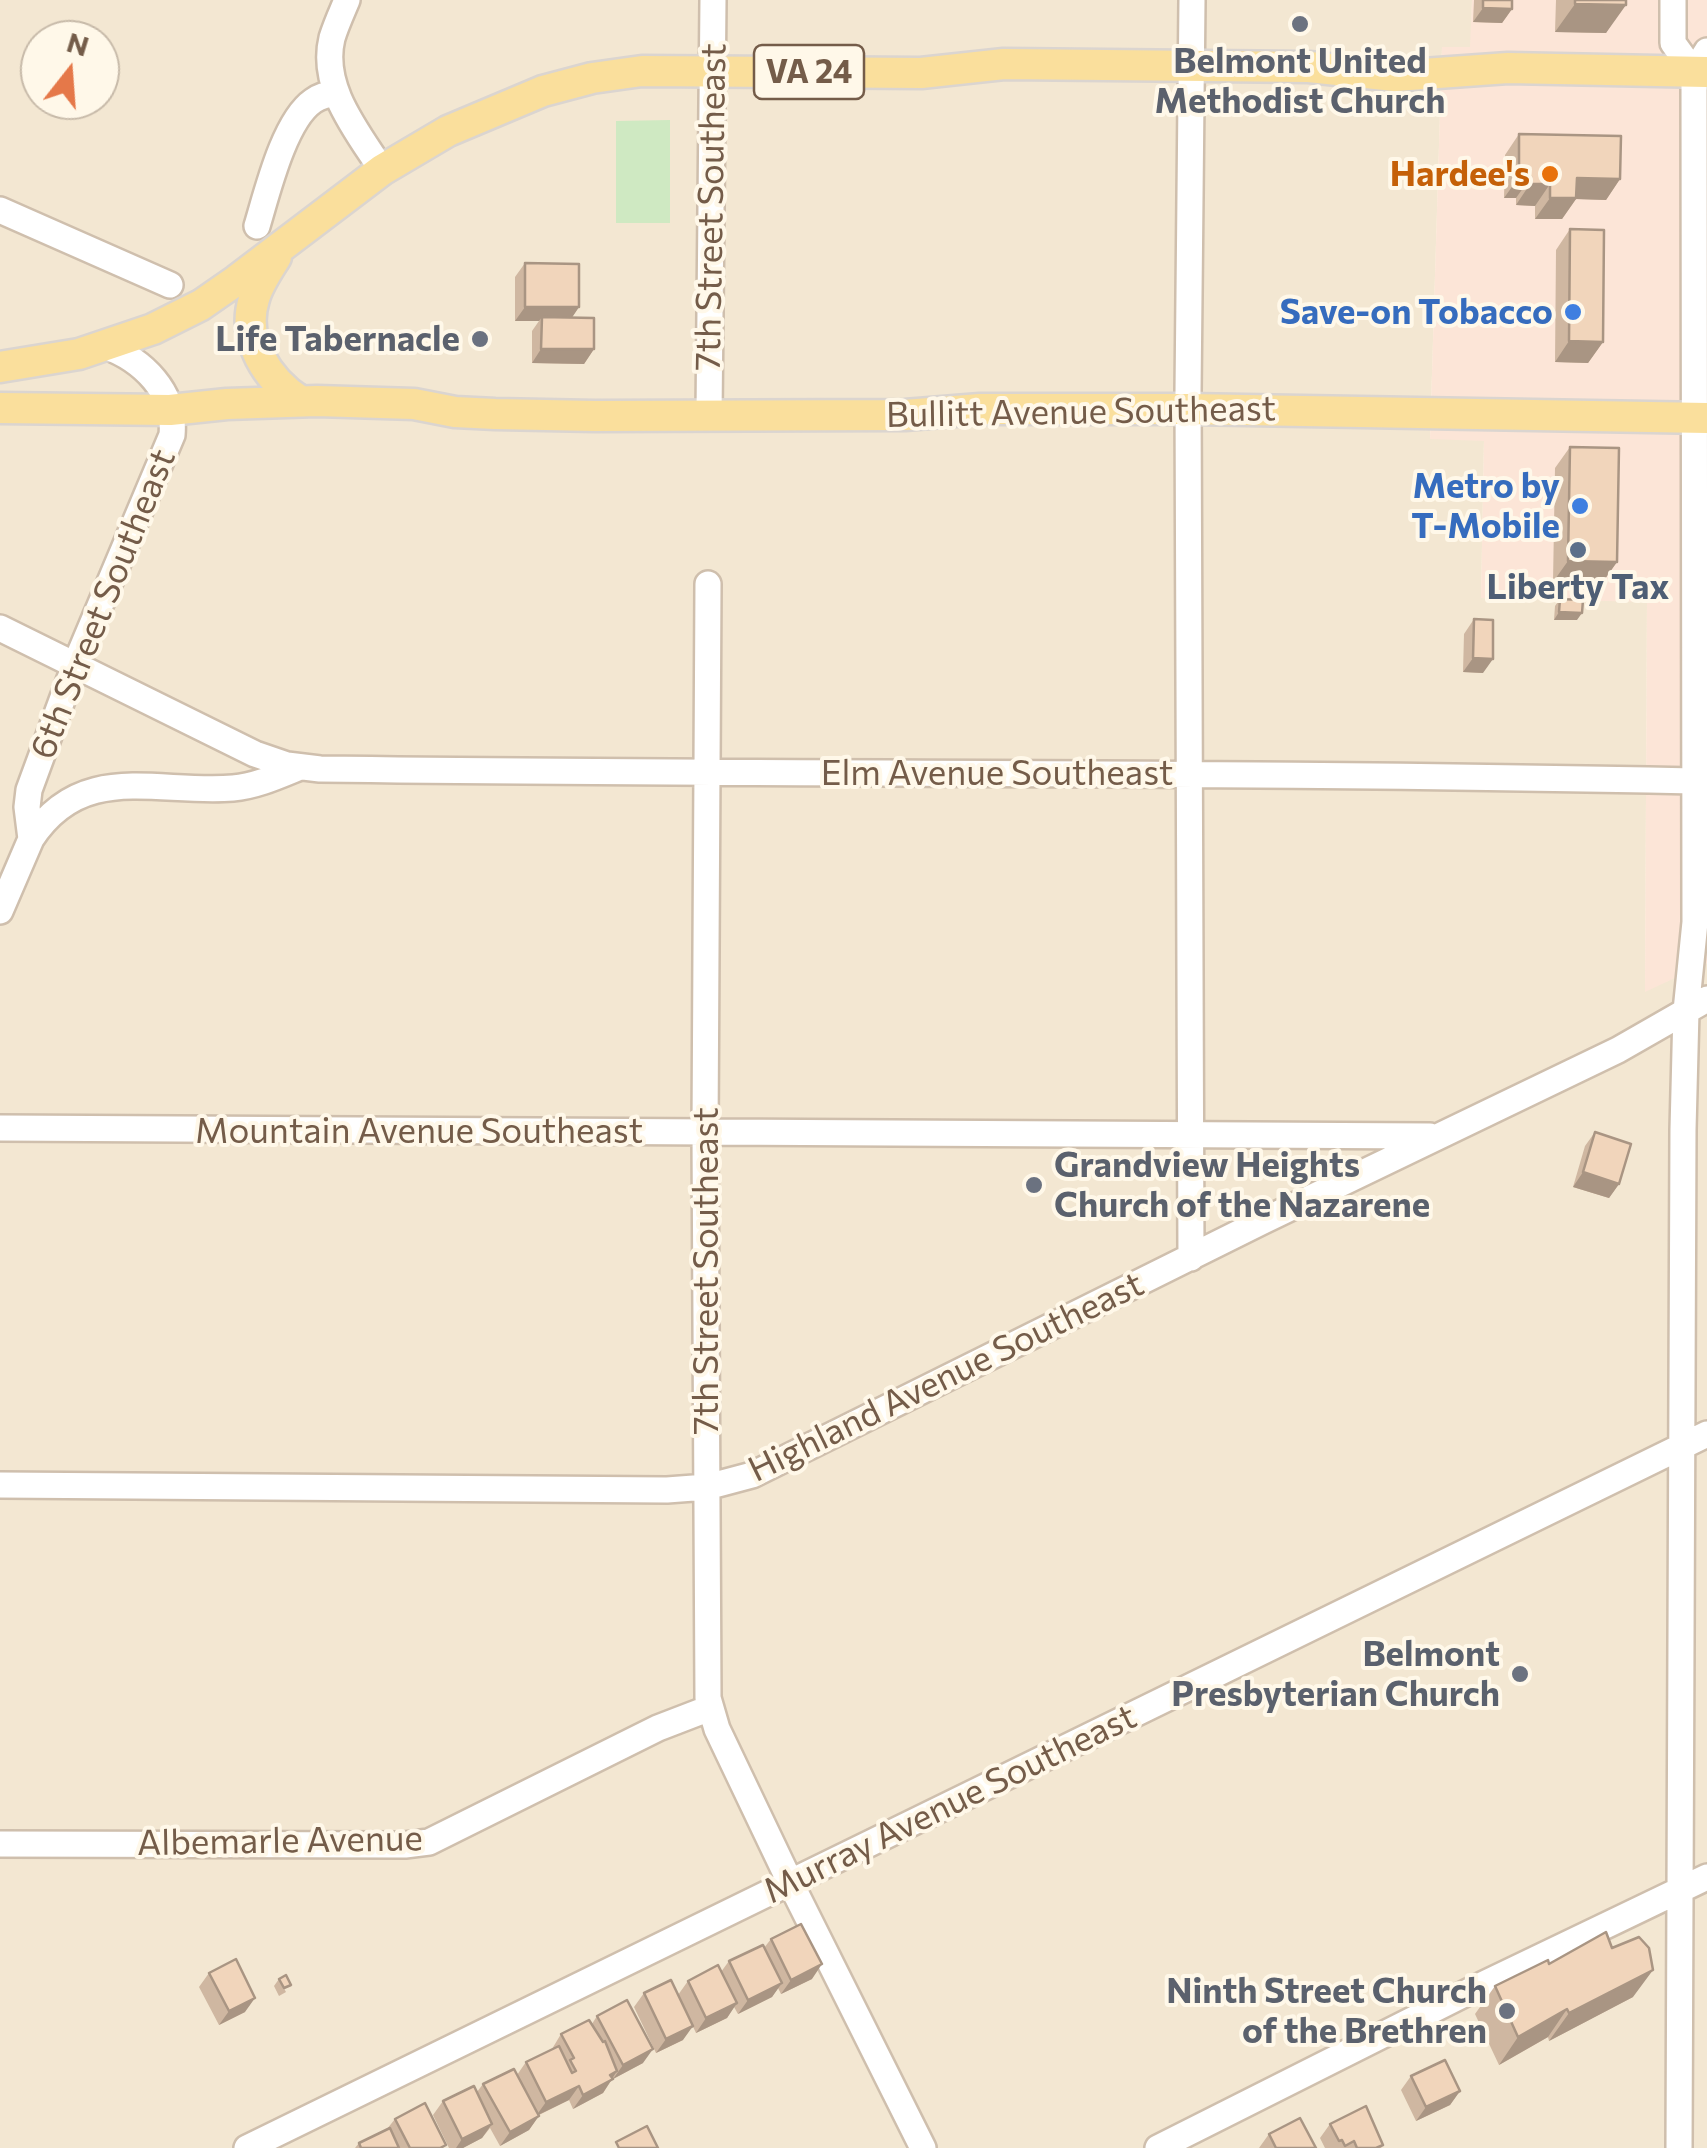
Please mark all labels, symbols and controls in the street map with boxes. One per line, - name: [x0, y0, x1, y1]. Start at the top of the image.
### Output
- marker: Belmont United Methodist Church: [1289, 13, 1311, 35]
- north arrow: [20, 20, 120, 120]
- text: N: [63, 24, 93, 63]
- place label: Belmont United Methodist Church: [1155, 40, 1445, 122]
- street label: 7th Street Southeast: [687, 43, 735, 371]
- road number: VA 24: [754, 45, 864, 99]
- place label: Hardee's: [1390, 153, 1530, 195]
- marker: Hardee's: [1539, 163, 1561, 185]
- place label: Save-on Tobacco: [1280, 291, 1553, 333]
- marker: Save-on Tobacco: [1562, 301, 1584, 323]
- place label: Life Tabernacle: [215, 318, 460, 360]
- marker: Life Tabernacle: [469, 328, 491, 350]
- street label: Bullitt Avenue Southeast: [886, 388, 1276, 436]
- street label: 6th Street Southeast: [22, 443, 184, 765]
- place label: Metro by T-Mobile: [1411, 465, 1560, 547]
- marker: Metro by T-Mobile: [1569, 495, 1591, 517]
- marker: Liberty Tax: [1567, 539, 1589, 561]
- place label: Liberty Tax: [1487, 566, 1669, 608]
- street label: Elm Avenue Southeast: [821, 752, 1173, 794]
- street label: 7th Street Southeast: [685, 1107, 727, 1435]
- street label: Mountain Avenue Southeast: [195, 1110, 643, 1152]
- place label: Grandview Heights Church of the Nazarene: [1054, 1144, 1430, 1226]
- marker: Grandview Heights Church of the Nazarene: [1023, 1174, 1045, 1196]
- street label: Highland Avenue Southeast: [742, 1263, 1150, 1491]
- place label: Belmont Presbyterian Church: [1171, 1633, 1500, 1715]
- marker: Belmont Presbyterian Church: [1509, 1663, 1531, 1685]
- street label: Murray Avenue Southeast: [757, 1695, 1143, 1913]
- street label: Albemarle Avenue: [137, 1818, 423, 1864]
- place label: Ninth Street Church of the Brethren: [1166, 1970, 1487, 2052]
- marker: Ninth Street Church of the Brethren: [1496, 2000, 1518, 2022]

